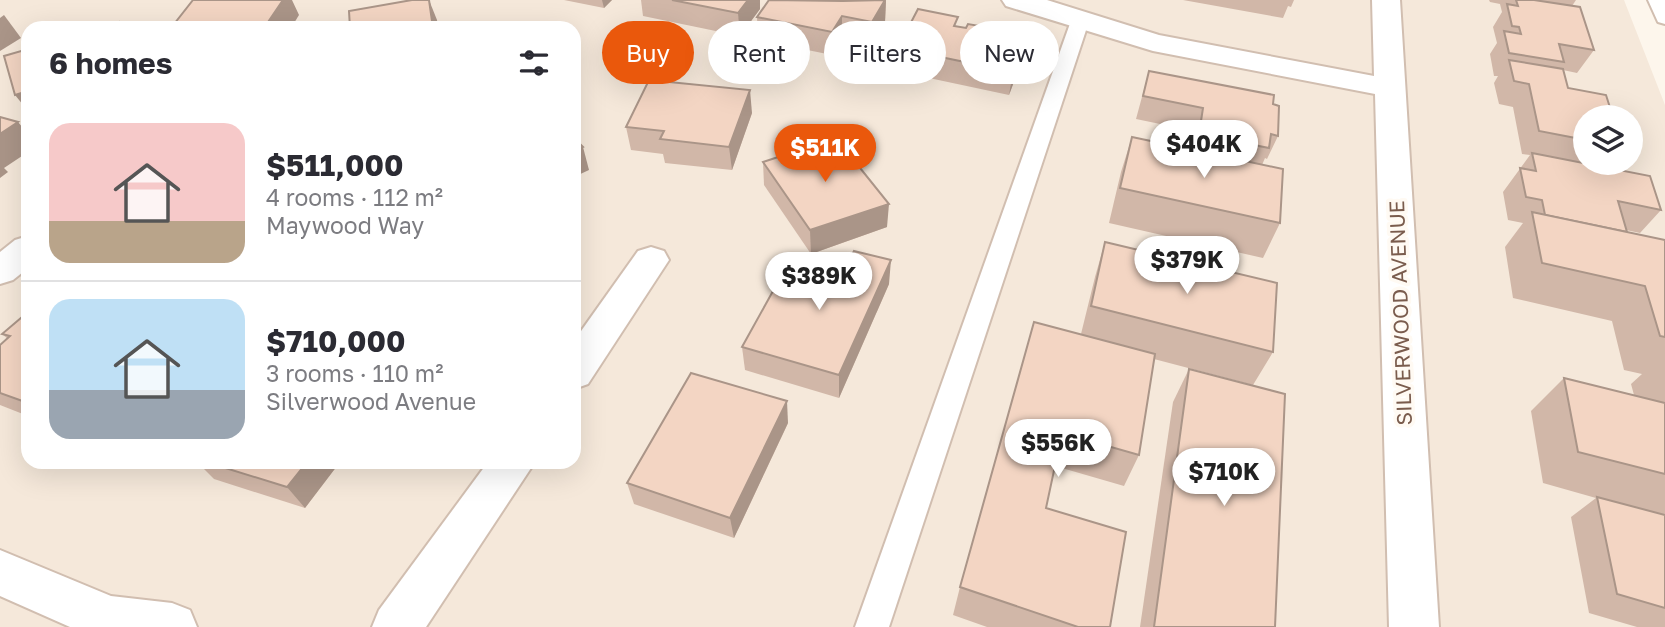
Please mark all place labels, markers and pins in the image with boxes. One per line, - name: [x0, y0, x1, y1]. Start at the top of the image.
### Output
- pin: $404K: [1155, 120, 1253, 180]
- pin: $511K: [776, 124, 874, 184]
- pin: $379K: [1138, 236, 1236, 296]
- pin: $389K: [770, 252, 868, 312]
- pin: $556K: [1009, 420, 1107, 479]
- pin: $710K: [1175, 448, 1273, 508]

